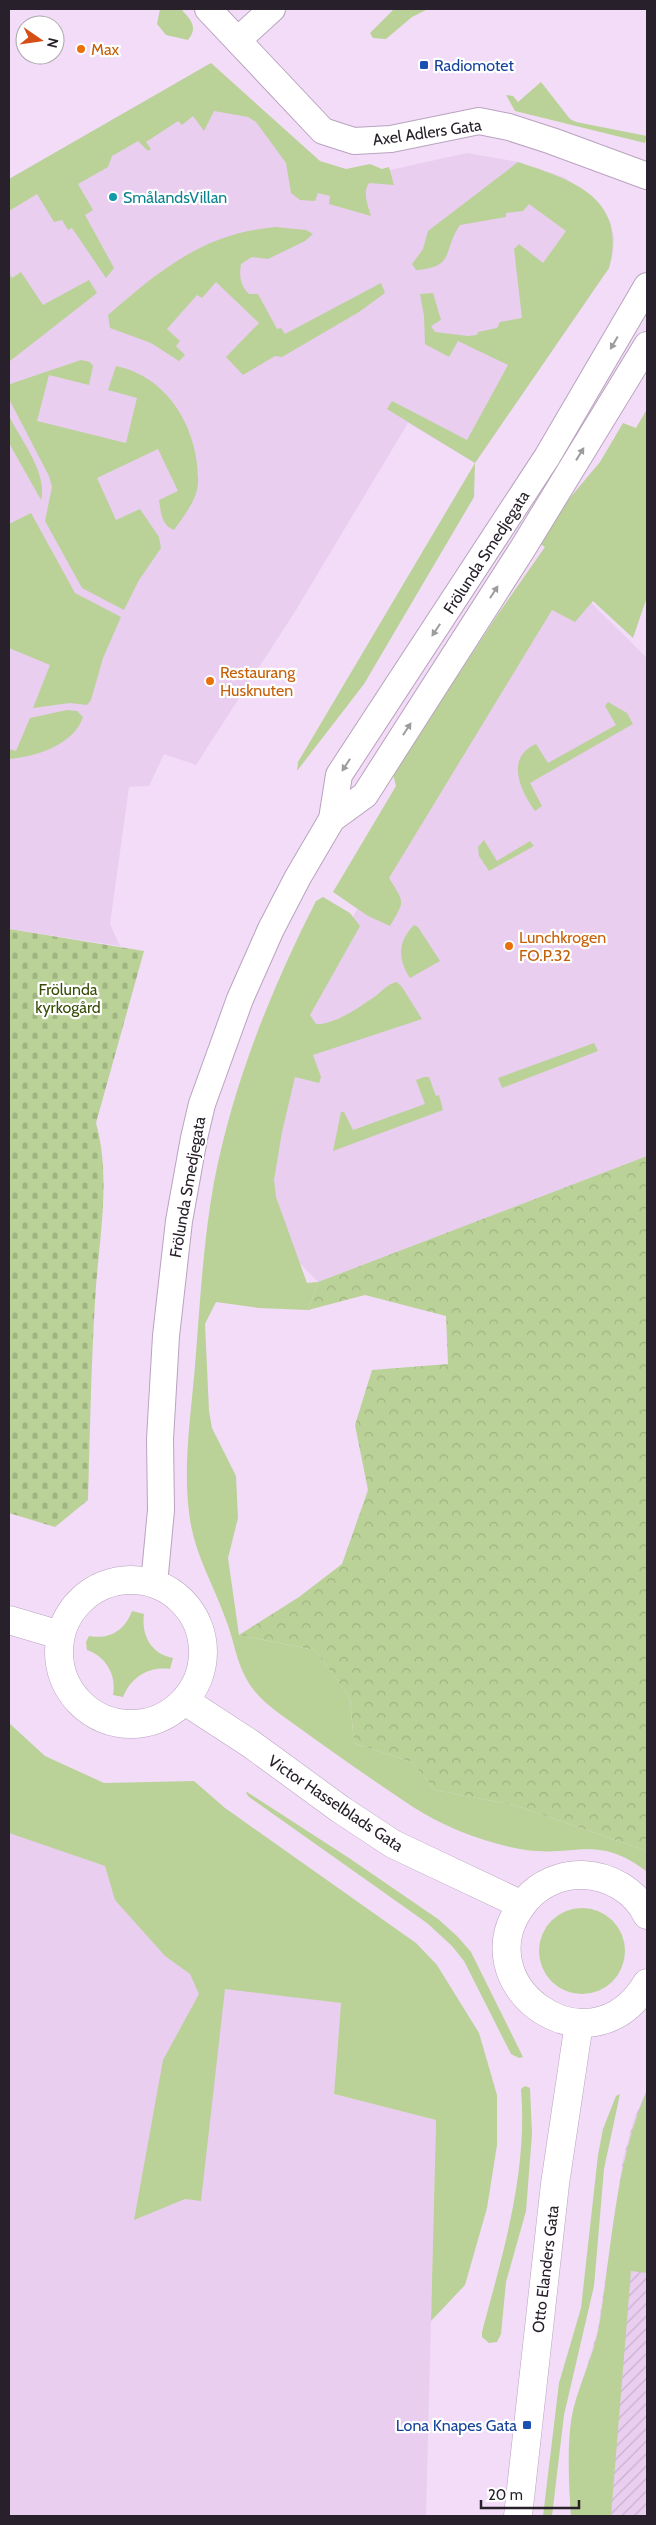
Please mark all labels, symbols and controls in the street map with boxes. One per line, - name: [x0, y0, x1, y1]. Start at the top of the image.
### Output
- north arrow: [15, 15, 65, 65]
- text: N: [43, 36, 63, 50]
- place label: Max: [91, 40, 120, 59]
- marker: Max: [75, 43, 87, 55]
- place label: Radiomotet: [434, 56, 515, 75]
- marker: Radiomotet: [418, 59, 430, 71]
- street label: Axel Adlers Gata: [371, 115, 483, 150]
- place label: SmålandsVillan: [123, 188, 227, 207]
- marker: SmålandsVillan: [107, 191, 119, 203]
- one-way arrow: [610, 337, 619, 350]
- one-way arrow: [575, 448, 585, 461]
- street label: Frölunda Smedjegata: [439, 487, 534, 617]
- one-way arrow: [489, 586, 499, 599]
- one-way arrow: [431, 623, 441, 636]
- place label: Restaurang Husknuten: [220, 663, 296, 700]
- marker: Restaurang Husknuten: [204, 675, 216, 687]
- one-way arrow: [402, 723, 411, 736]
- one-way arrow: [341, 758, 351, 772]
- place label: Lunchkrogen FO.P.32: [519, 928, 606, 965]
- marker: Lunchkrogen FO.P.32: [503, 940, 515, 952]
- park label: Frölunda kyrkogård: [35, 980, 101, 1017]
- street label: Frölunda Smedjegata: [166, 1115, 209, 1259]
- street label: Victor Hasselblads Gata: [265, 1751, 407, 1856]
- street label: Otto Elanders Gata: [528, 2204, 563, 2334]
- place label: Lona Knapes Gata: [396, 2416, 517, 2435]
- marker: Lona Knapes Gata: [521, 2419, 533, 2431]
- scale bar: [481, 2478, 578, 2510]
- text: 20 m: [488, 2486, 523, 2504]

